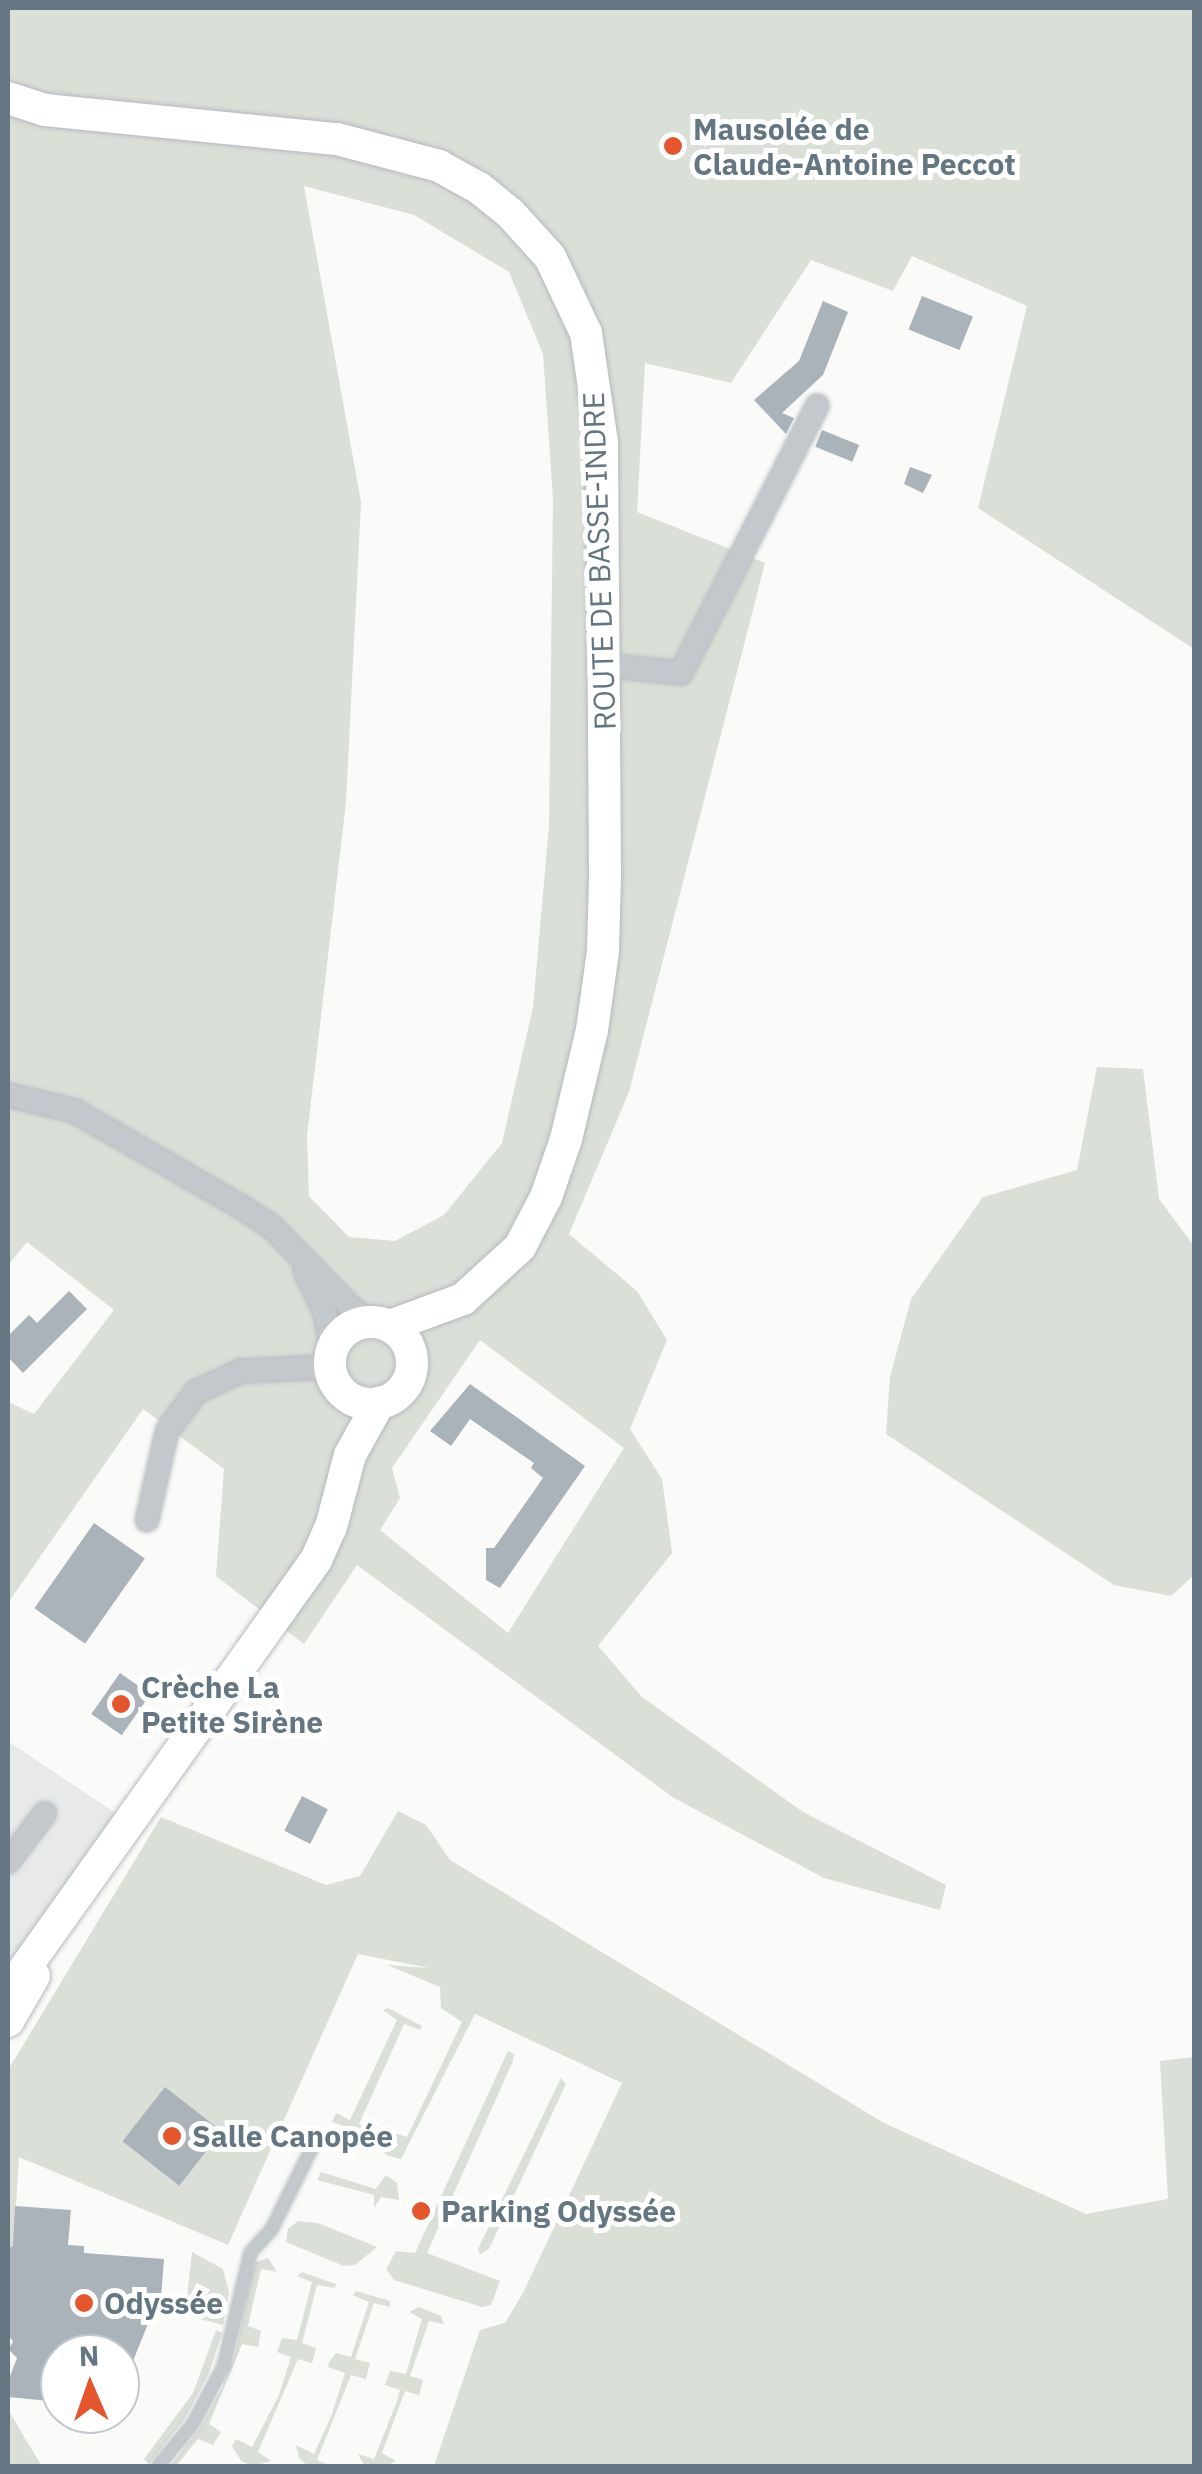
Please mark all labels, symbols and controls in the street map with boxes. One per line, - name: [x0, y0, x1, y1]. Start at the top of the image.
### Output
- place label: Mausolée de Claude-Antoine Peccot: [693, 111, 1016, 182]
- marker: Mausolée de Claude-Antoine Peccot: [662, 135, 684, 157]
- street label: ROUTE DE BASSE-INDRE: [575, 391, 623, 731]
- place label: Crèche La Petite Sirène: [141, 1669, 323, 1740]
- marker: Crèche La Petite Sirène: [110, 1693, 132, 1715]
- place label: Salle Canopée: [192, 2118, 393, 2154]
- marker: Salle Canopée: [161, 2125, 183, 2147]
- place label: Parking Odyssée: [441, 2193, 676, 2229]
- marker: Parking Odyssée: [410, 2200, 432, 2222]
- place label: Odyssée: [104, 2285, 223, 2321]
- marker: Odyssée: [73, 2292, 95, 2314]
- north arrow: [40, 2334, 140, 2434]
- text: N: [78, 2337, 100, 2374]

